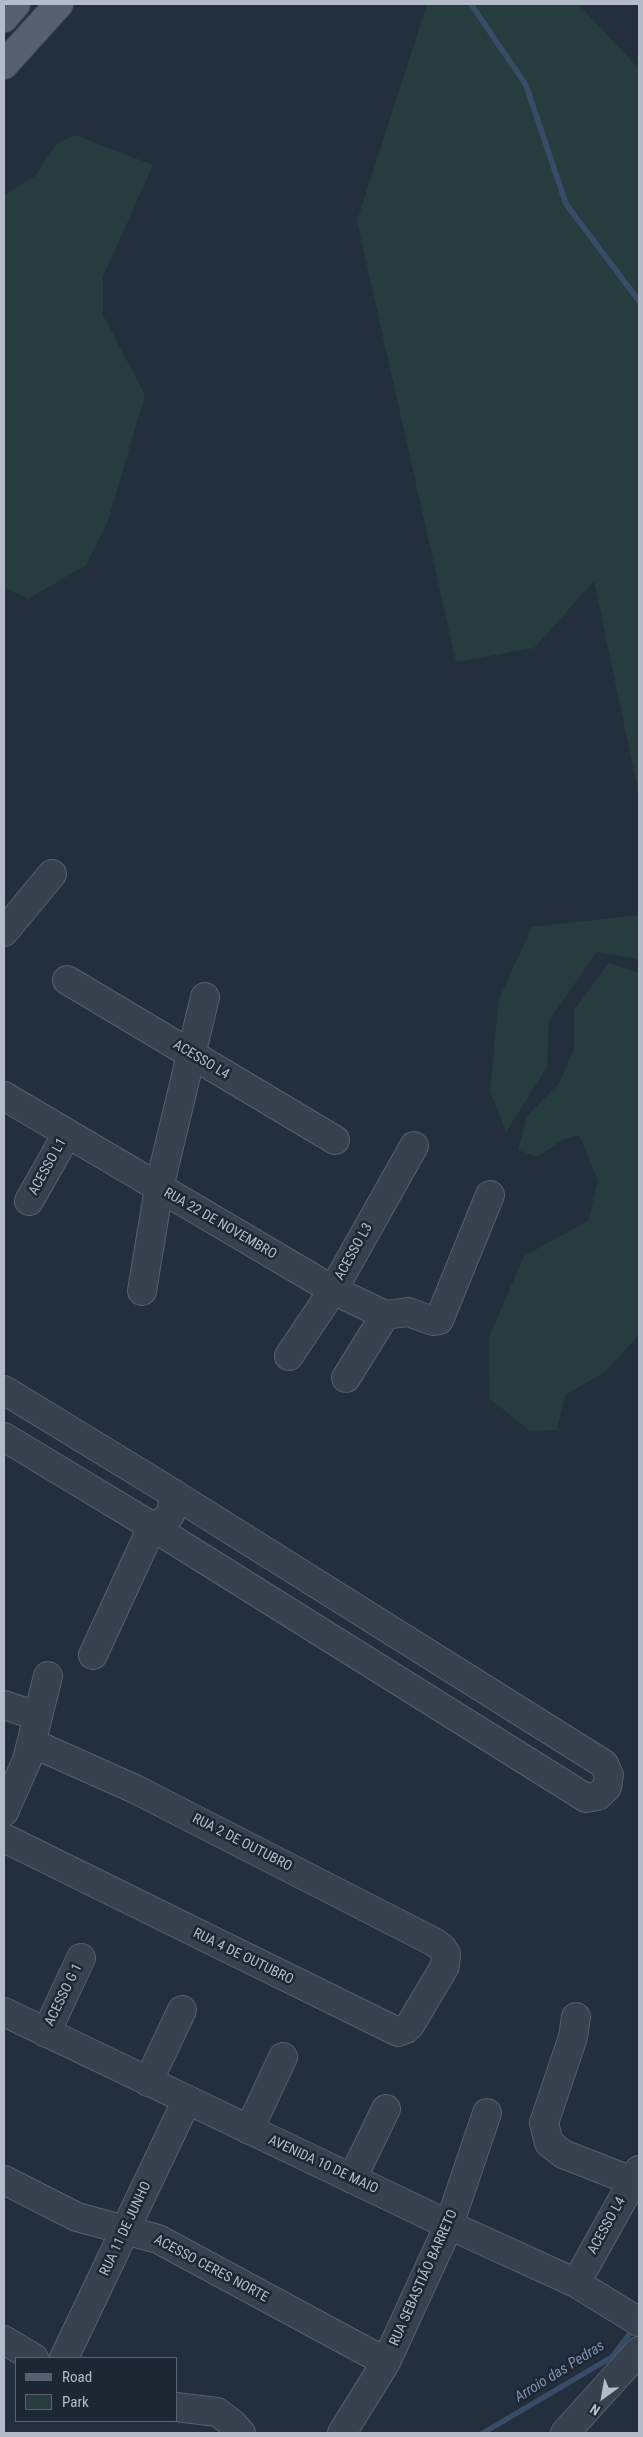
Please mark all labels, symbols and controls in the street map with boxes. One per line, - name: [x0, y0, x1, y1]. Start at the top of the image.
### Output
- street label: ACESSO L4: [170, 1037, 232, 1083]
- street label: ACESSO L1: [25, 1136, 71, 1198]
- street label: RUA 22 DE NOVEMBRO: [161, 1185, 279, 1263]
- street label: ACESSO L3: [331, 1221, 377, 1283]
- street label: RUA 2 DE OUTUBRO: [189, 1811, 295, 1875]
- street label: RUA 4 DE OUTUBRO: [190, 1925, 296, 1989]
- street label: ACESSO G 1: [42, 1961, 86, 2029]
- street label: AVENIDA 10 DE MAIO: [265, 2132, 381, 2198]
- street label: RUA 11 DE JUNHO: [97, 2179, 155, 2279]
- street label: ACESSO L4: [584, 2195, 630, 2257]
- street label: RUA SEBASTIÃO BARRETO: [386, 2207, 462, 2349]
- street label: ACESSO CERES NORTE: [151, 2232, 271, 2306]
- water label: Arroio das Pedras: [512, 2337, 608, 2407]
- legend: [15, 2357, 178, 2422]
- text: Road: [62, 2368, 92, 2386]
- north arrow: [578, 2372, 628, 2422]
- text: Park: [62, 2393, 89, 2411]
- text: N: [587, 2401, 603, 2419]

